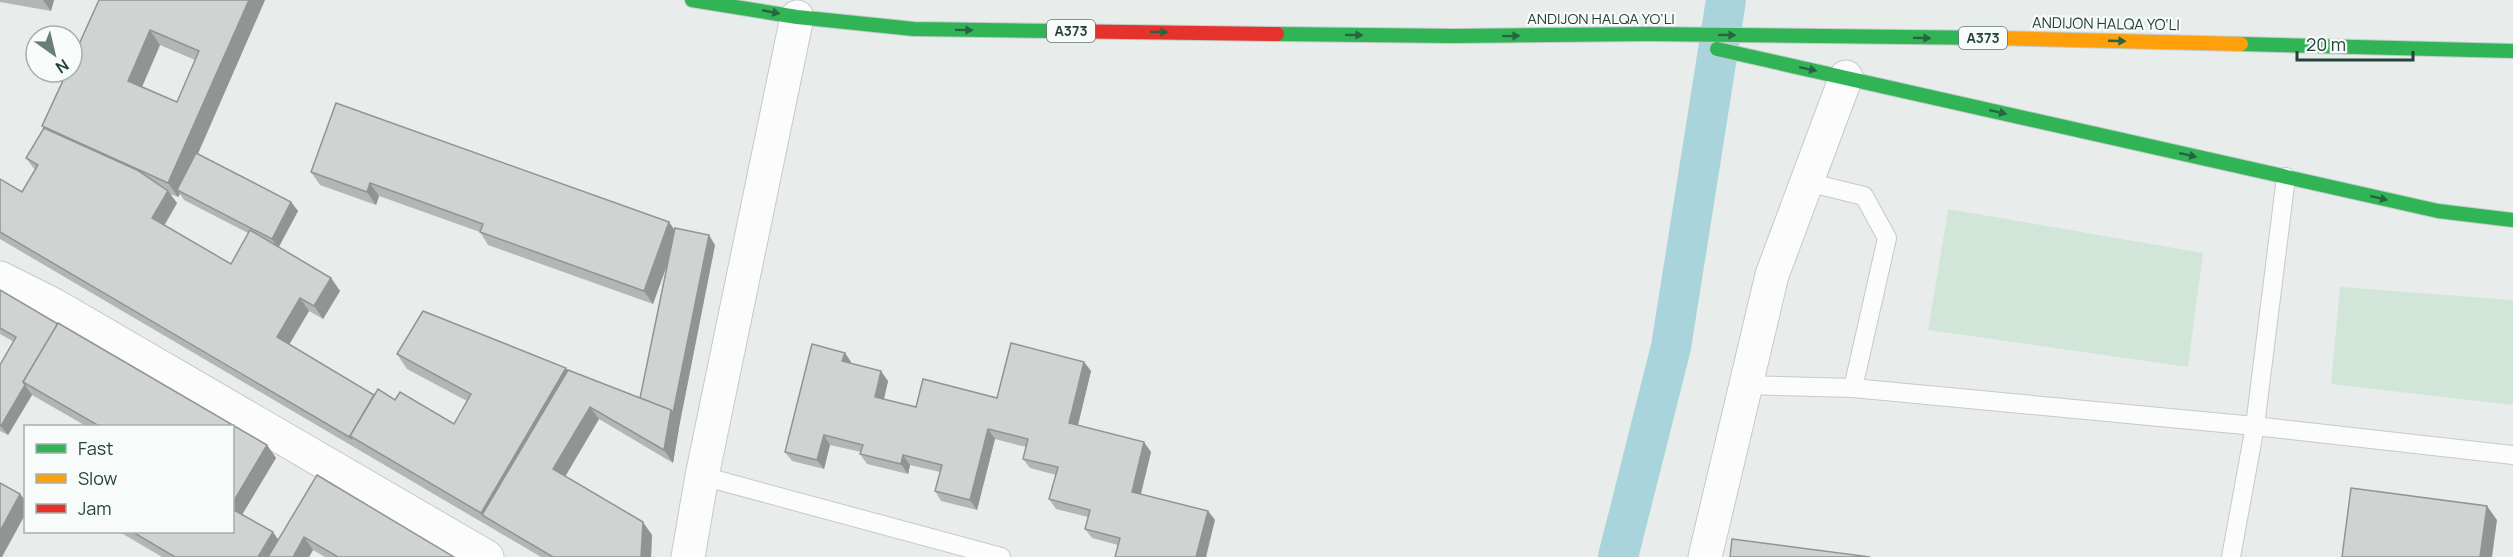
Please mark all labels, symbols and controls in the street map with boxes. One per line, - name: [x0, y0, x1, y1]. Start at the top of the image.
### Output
- one-way arrow: [761, 8, 780, 17]
- street label: ANDIJON HALQA YO‘LI: [1527, 8, 1675, 29]
- street label: ANDIJON HALQA YO‘LI: [2032, 12, 2180, 35]
- road number: A373: [1047, 20, 1095, 42]
- north arrow: [24, 24, 84, 84]
- scale bar: [2297, 24, 2412, 62]
- one-way arrow: [955, 25, 974, 35]
- road number: A373: [1959, 27, 2007, 49]
- one-way arrow: [1150, 28, 1169, 37]
- one-way arrow: [1345, 30, 1364, 40]
- one-way arrow: [1718, 30, 1737, 40]
- one-way arrow: [1502, 31, 1521, 41]
- text: 20 m: [2306, 32, 2346, 56]
- one-way arrow: [1913, 33, 1932, 43]
- one-way arrow: [2108, 36, 2127, 45]
- text: N: [51, 54, 73, 79]
- one-way arrow: [1799, 65, 1818, 74]
- one-way arrow: [1989, 107, 2007, 117]
- one-way arrow: [2179, 150, 2198, 160]
- one-way arrow: [2369, 193, 2388, 203]
- legend: [24, 425, 234, 533]
- text: Fast: [78, 436, 113, 460]
- text: Slow: [78, 466, 118, 490]
- text: Jam: [78, 496, 112, 520]

